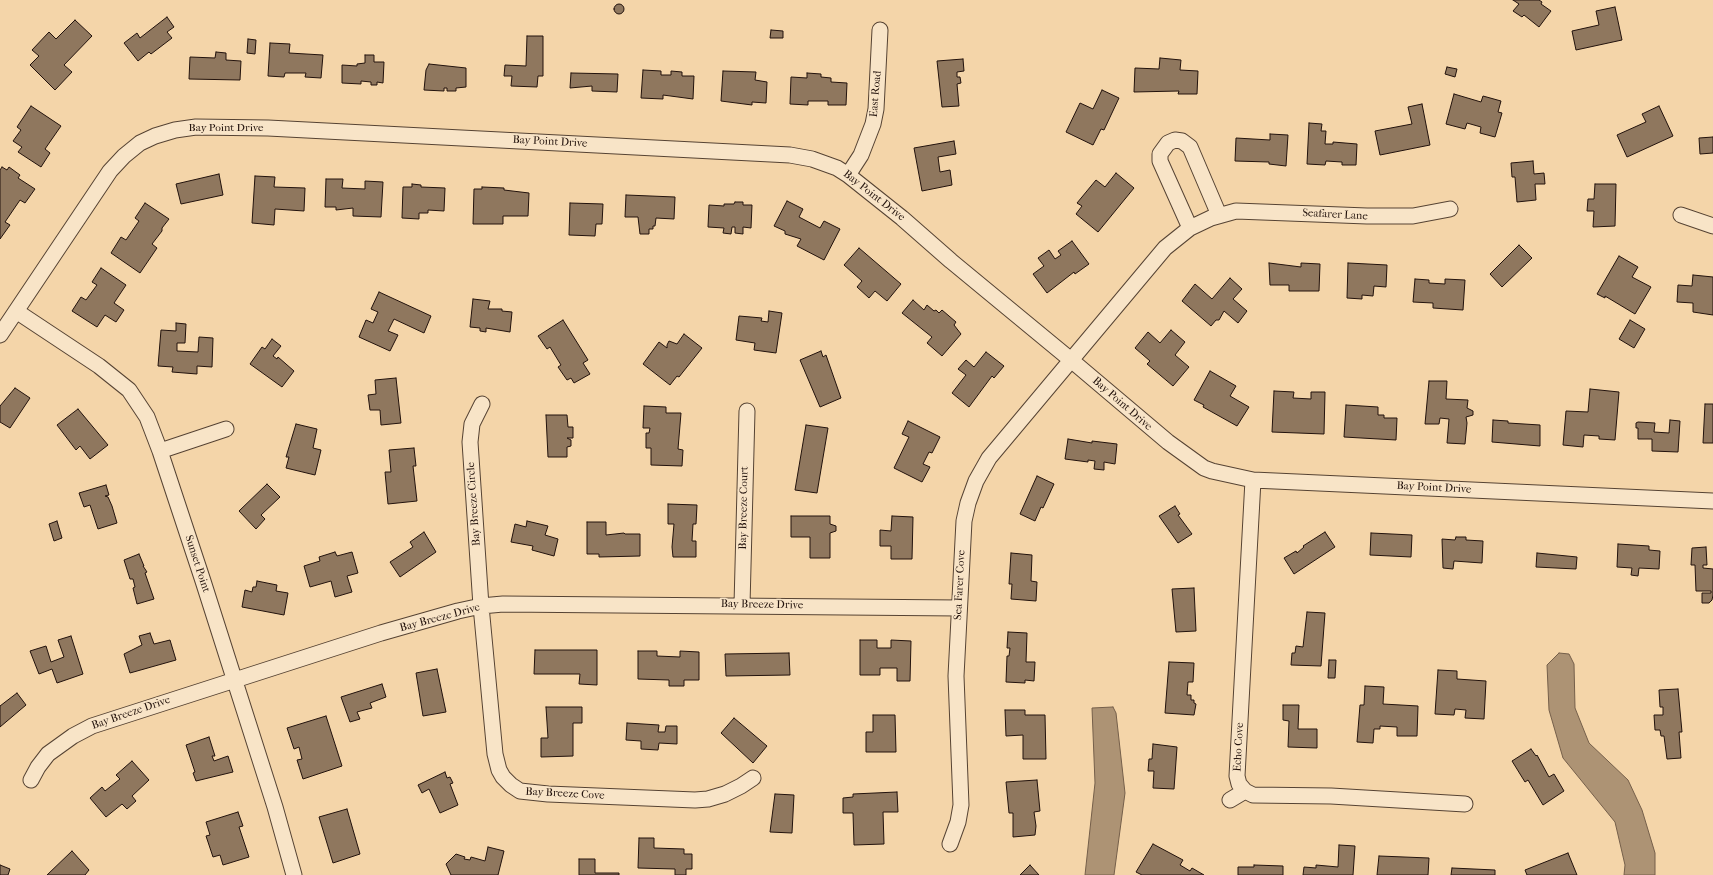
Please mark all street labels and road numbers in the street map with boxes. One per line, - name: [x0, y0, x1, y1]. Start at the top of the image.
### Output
- street label: East Road: [867, 70, 885, 118]
- street label: Bay Point Drive: [189, 121, 263, 135]
- street label: Bay Point Drive: [512, 133, 588, 151]
- street label: Bay Point Drive: [840, 168, 908, 224]
- street label: Seafarer Lane: [1302, 207, 1368, 223]
- street label: Bay Point Drive: [1089, 374, 1155, 434]
- street label: Bay Breeze Circle: [464, 462, 484, 546]
- street label: Bay Breeze Court: [737, 466, 751, 550]
- street label: Bay Point Drive: [1396, 479, 1472, 497]
- street label: Sunset Point: [182, 534, 212, 594]
- street label: Sea Farer Cove: [952, 550, 968, 620]
- street label: Bay Breeze Drive: [721, 598, 803, 612]
- street label: Bay Breeze Drive: [398, 601, 482, 635]
- street label: Bay Breeze Drive: [90, 693, 172, 733]
- street label: Echo Cove: [1231, 722, 1247, 772]
- street label: Bay Breeze Cove: [525, 785, 605, 803]

